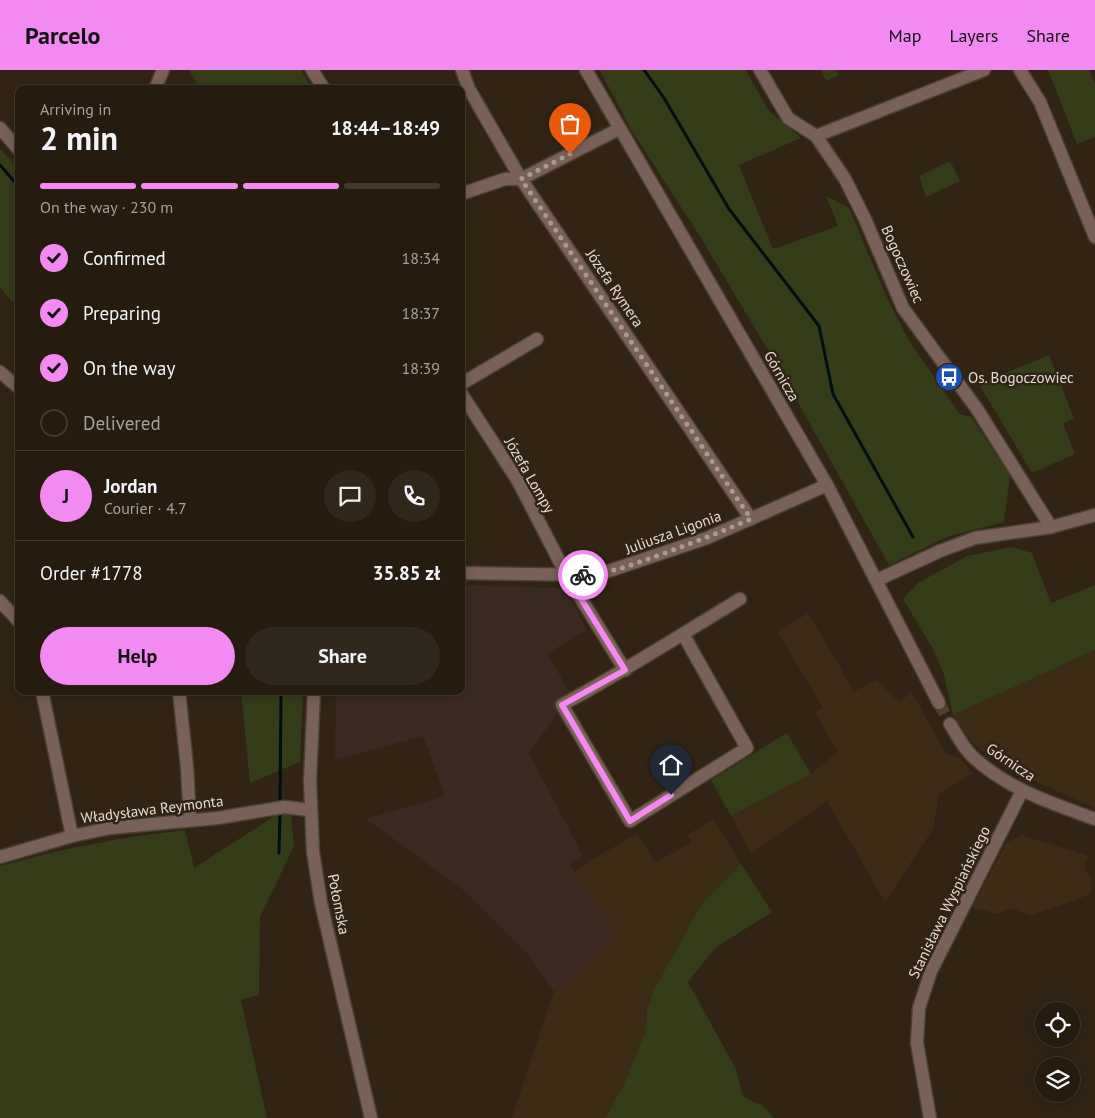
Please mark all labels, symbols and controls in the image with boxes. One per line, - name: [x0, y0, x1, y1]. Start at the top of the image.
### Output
- text: Parcelo: [25, 20, 100, 51]
- text: Map: [889, 24, 921, 47]
- text: Layers: [949, 24, 998, 47]
- text: Share: [1026, 24, 1070, 47]
- text: Arriving in: [40, 99, 111, 119]
- pin: [549, 103, 591, 154]
- icon: bag: [556, 110, 584, 138]
- text: 18:44–18:49: [331, 116, 440, 140]
- text: 2 min: [40, 117, 118, 159]
- text: On the way · 230 m: [40, 197, 173, 217]
- street label: Bogoczowiec: [877, 222, 929, 306]
- icon: check: [40, 244, 68, 272]
- street label: Józefa Rymera: [581, 244, 648, 331]
- text: Confirmed: [83, 246, 166, 270]
- text: 18:34: [402, 248, 440, 268]
- icon: check: [40, 299, 68, 327]
- text: Preparing: [83, 301, 161, 325]
- text: 18:37: [402, 303, 440, 323]
- street label: Górnicza: [760, 347, 804, 405]
- icon: check: [40, 354, 68, 382]
- text: On the way: [83, 356, 175, 380]
- text: 18:39: [402, 358, 440, 378]
- bus stop icon: Os. Bogoczowiec: [934, 362, 964, 392]
- place label: Os. Bogoczowiec: [968, 368, 1074, 387]
- text: Delivered: [83, 411, 161, 435]
- street label: Józefa Lompy: [500, 433, 559, 516]
- button: chat: [324, 470, 376, 522]
- button: phone: [388, 470, 440, 522]
- text: Jordan: [104, 474, 157, 498]
- text: J: [63, 484, 69, 508]
- text: Courier · 4.7: [104, 498, 187, 518]
- street label: Juliusza Ligonia: [621, 506, 724, 559]
- courier: [558, 550, 608, 600]
- text: Order #1778: [40, 561, 143, 585]
- text: 35.85 zł: [373, 561, 440, 585]
- icon: bike: [569, 561, 597, 589]
- button: Help: [40, 627, 235, 685]
- button: Share: [245, 627, 440, 685]
- street label: Górnicza: [983, 739, 1039, 785]
- pin: [650, 744, 692, 795]
- icon: home: [657, 751, 685, 779]
- street label: Władysława Reymonta: [80, 791, 224, 827]
- street label: Stanisława Wyspiańskiego: [904, 823, 994, 981]
- street label: Połomska: [324, 872, 354, 936]
- map controls: [1035, 1002, 1080, 1102]
- button: locate: [1035, 1002, 1080, 1047]
- button: layers: [1035, 1057, 1080, 1102]

